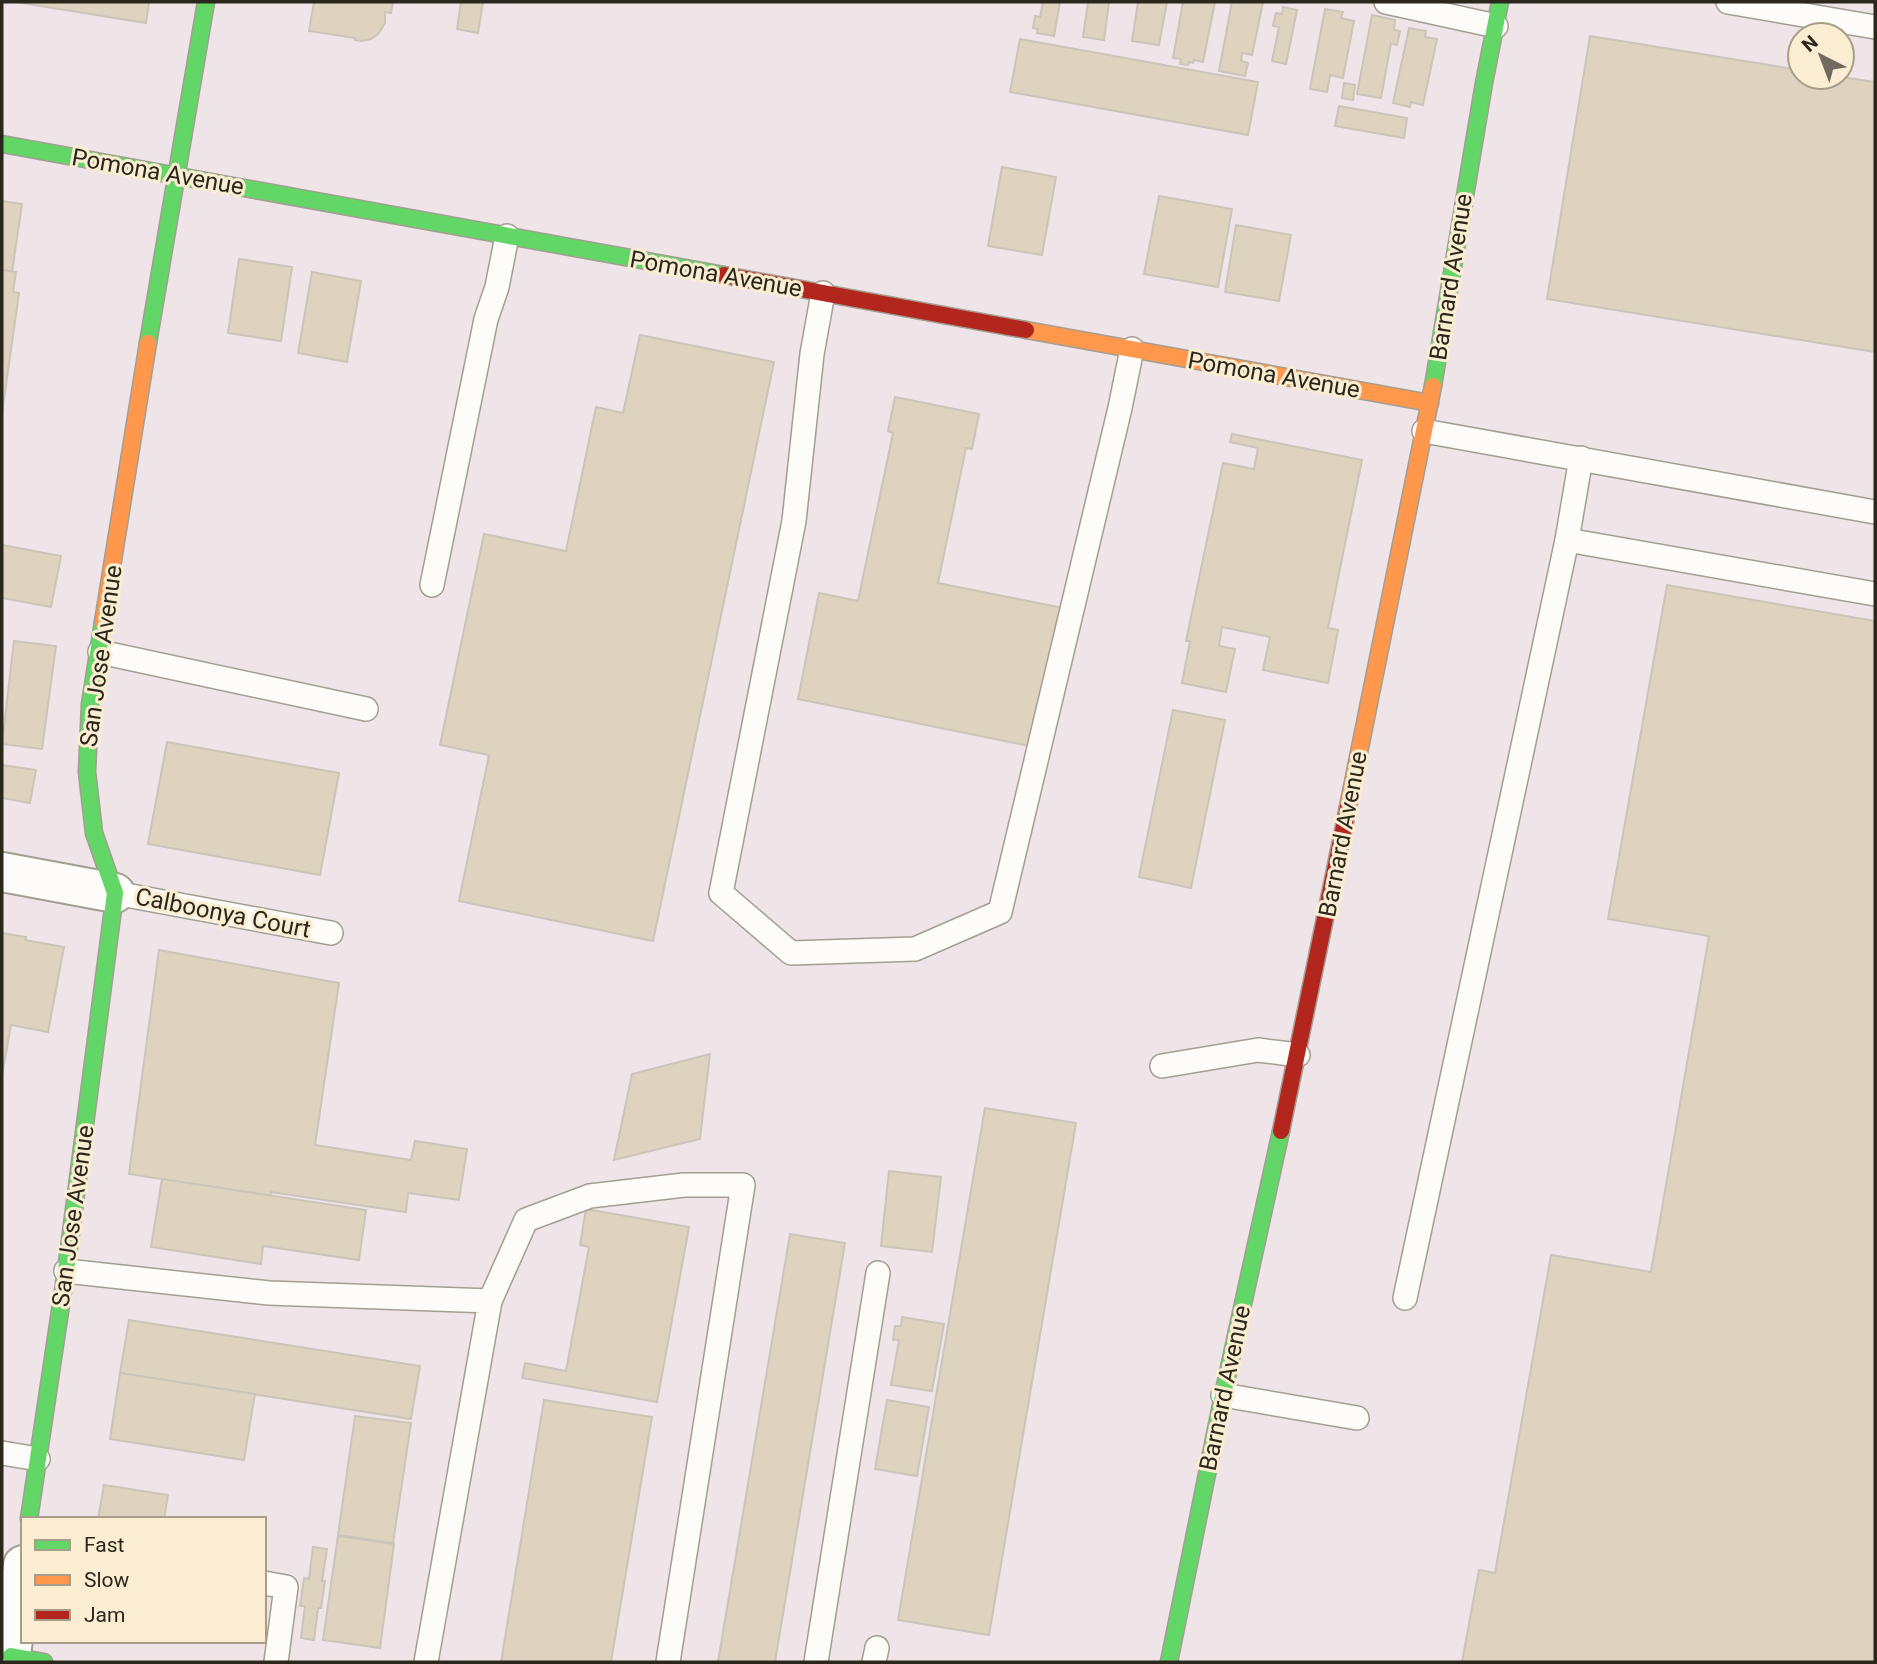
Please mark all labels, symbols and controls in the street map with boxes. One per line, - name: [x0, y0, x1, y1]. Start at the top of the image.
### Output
- north arrow: [1786, 21, 1856, 91]
- text: N: [1797, 31, 1823, 57]
- street label: Pomona Avenue: [70, 143, 246, 201]
- street label: Barnard Avenue: [1424, 192, 1478, 362]
- street label: Pomona Avenue: [628, 245, 804, 303]
- street label: Pomona Avenue: [1186, 346, 1362, 404]
- street label: San Jose Avenue: [74, 563, 128, 749]
- street label: Barnard Avenue: [1313, 749, 1373, 919]
- street label: Calboonya Court: [133, 882, 313, 944]
- street label: San Jose Avenue: [46, 1123, 100, 1309]
- street label: Barnard Avenue: [1194, 1303, 1256, 1473]
- legend: [21, 1517, 266, 1643]
- text: Fast: [84, 1533, 125, 1557]
- text: Slow: [84, 1568, 130, 1592]
- text: Jam: [84, 1603, 125, 1627]

